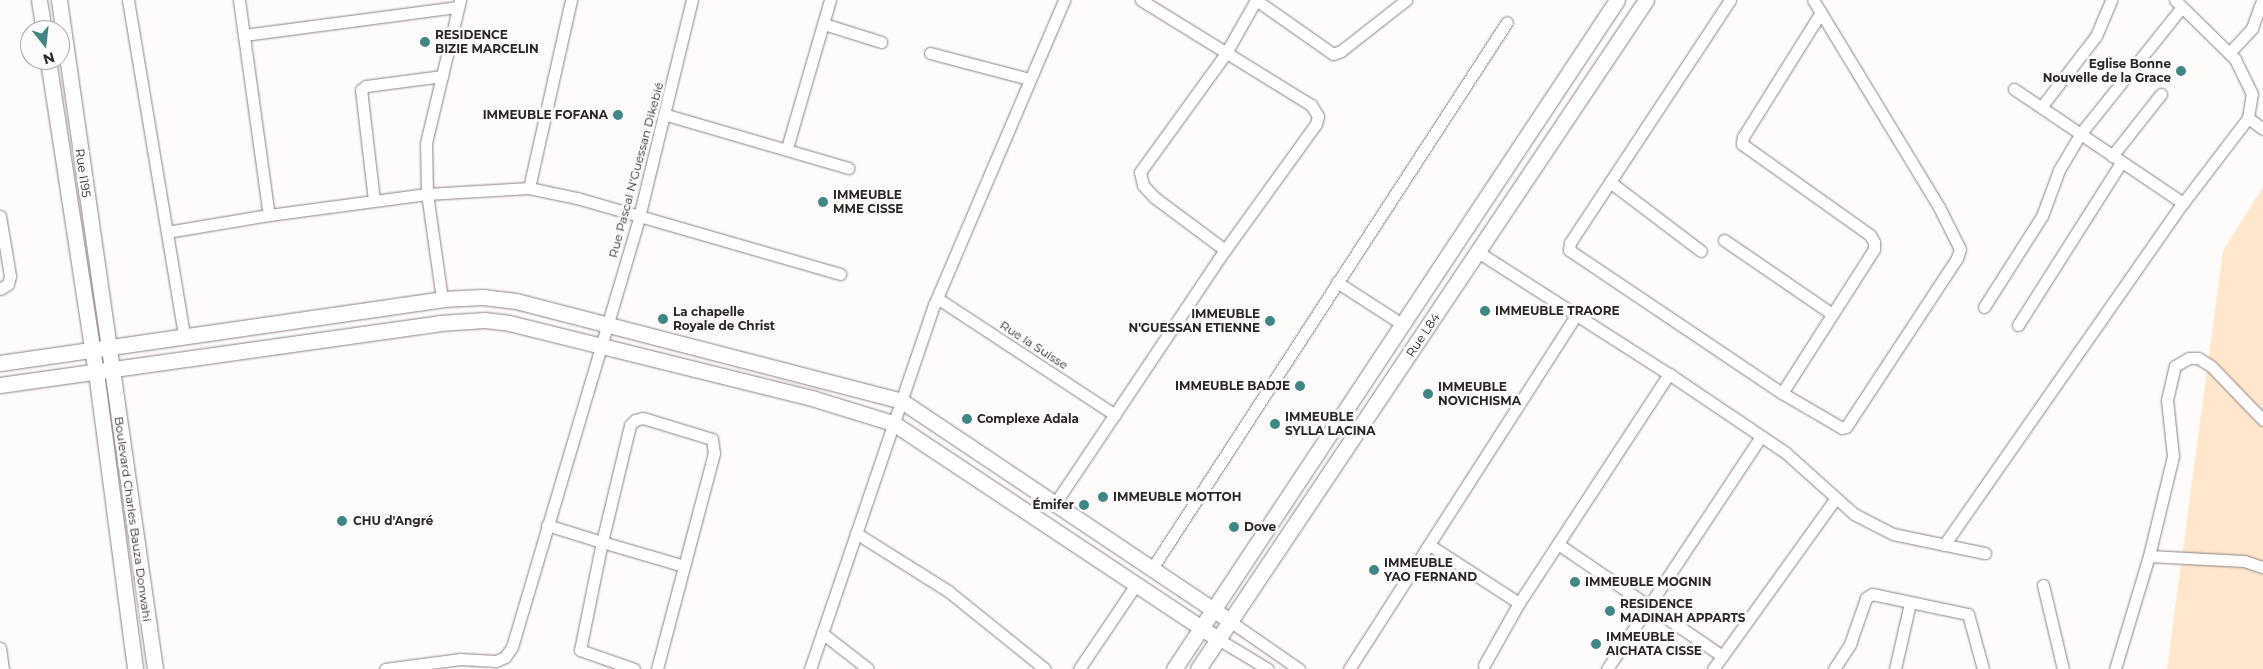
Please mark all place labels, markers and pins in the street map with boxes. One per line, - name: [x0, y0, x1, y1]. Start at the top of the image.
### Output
- place label: RESIDENCE BIZIE MARCELIN: [435, 28, 539, 56]
- marker: RESIDENCE BIZIE MARCELIN: [419, 36, 431, 48]
- place label: Eglise Bonne Nouvelle de la Grace: [2043, 57, 2171, 85]
- marker: Eglise Bonne Nouvelle de la Grace: [2175, 65, 2187, 77]
- place label: IMMEUBLE FOFANA: [483, 108, 608, 122]
- marker: IMMEUBLE FOFANA: [612, 109, 624, 121]
- place label: IMMEUBLE MME CISSE: [833, 188, 903, 216]
- marker: IMMEUBLE MME CISSE: [817, 196, 829, 208]
- place label: IMMEUBLE TRAORE: [1495, 304, 1620, 318]
- place label: La chapelle Royale de Christ: [673, 305, 775, 333]
- marker: IMMEUBLE TRAORE: [1479, 305, 1491, 317]
- place label: IMMEUBLE N'GUESSAN ETIENNE: [1128, 307, 1260, 335]
- marker: La chapelle Royale de Christ: [657, 313, 669, 325]
- marker: IMMEUBLE N'GUESSAN ETIENNE: [1264, 315, 1276, 327]
- place label: IMMEUBLE BADJE: [1175, 379, 1290, 393]
- marker: IMMEUBLE BADJE: [1294, 380, 1306, 392]
- place label: IMMEUBLE NOVICHISMA: [1438, 380, 1521, 408]
- marker: IMMEUBLE NOVICHISMA: [1422, 388, 1434, 400]
- place label: IMMEUBLE SYLLA LACINA: [1285, 410, 1375, 438]
- place label: Complexe Adala: [977, 412, 1079, 426]
- marker: Complexe Adala: [961, 413, 973, 425]
- marker: IMMEUBLE SYLLA LACINA: [1269, 418, 1281, 430]
- place label: IMMEUBLE MOTTOH: [1113, 490, 1241, 504]
- marker: IMMEUBLE MOTTOH: [1097, 491, 1109, 503]
- place label: Émifer: [1032, 498, 1074, 512]
- marker: Émifer: [1078, 499, 1090, 511]
- marker: CHU d'Angré: [335, 514, 349, 528]
- place label: CHU d'Angré: [353, 514, 433, 528]
- place label: Dove: [1244, 520, 1276, 534]
- marker: Dove: [1228, 521, 1240, 533]
- place label: IMMEUBLE YAO FERNAND: [1384, 556, 1477, 584]
- marker: IMMEUBLE YAO FERNAND: [1368, 564, 1380, 576]
- place label: IMMEUBLE MOGNIN: [1585, 575, 1711, 589]
- marker: IMMEUBLE MOGNIN: [1569, 576, 1581, 588]
- place label: RESIDENCE MADINAH APPARTS: [1620, 597, 1745, 625]
- marker: RESIDENCE MADINAH APPARTS: [1604, 605, 1616, 617]
- place label: IMMEUBLE AICHATA CISSE: [1606, 630, 1702, 658]
- marker: IMMEUBLE AICHATA CISSE: [1590, 638, 1602, 650]

